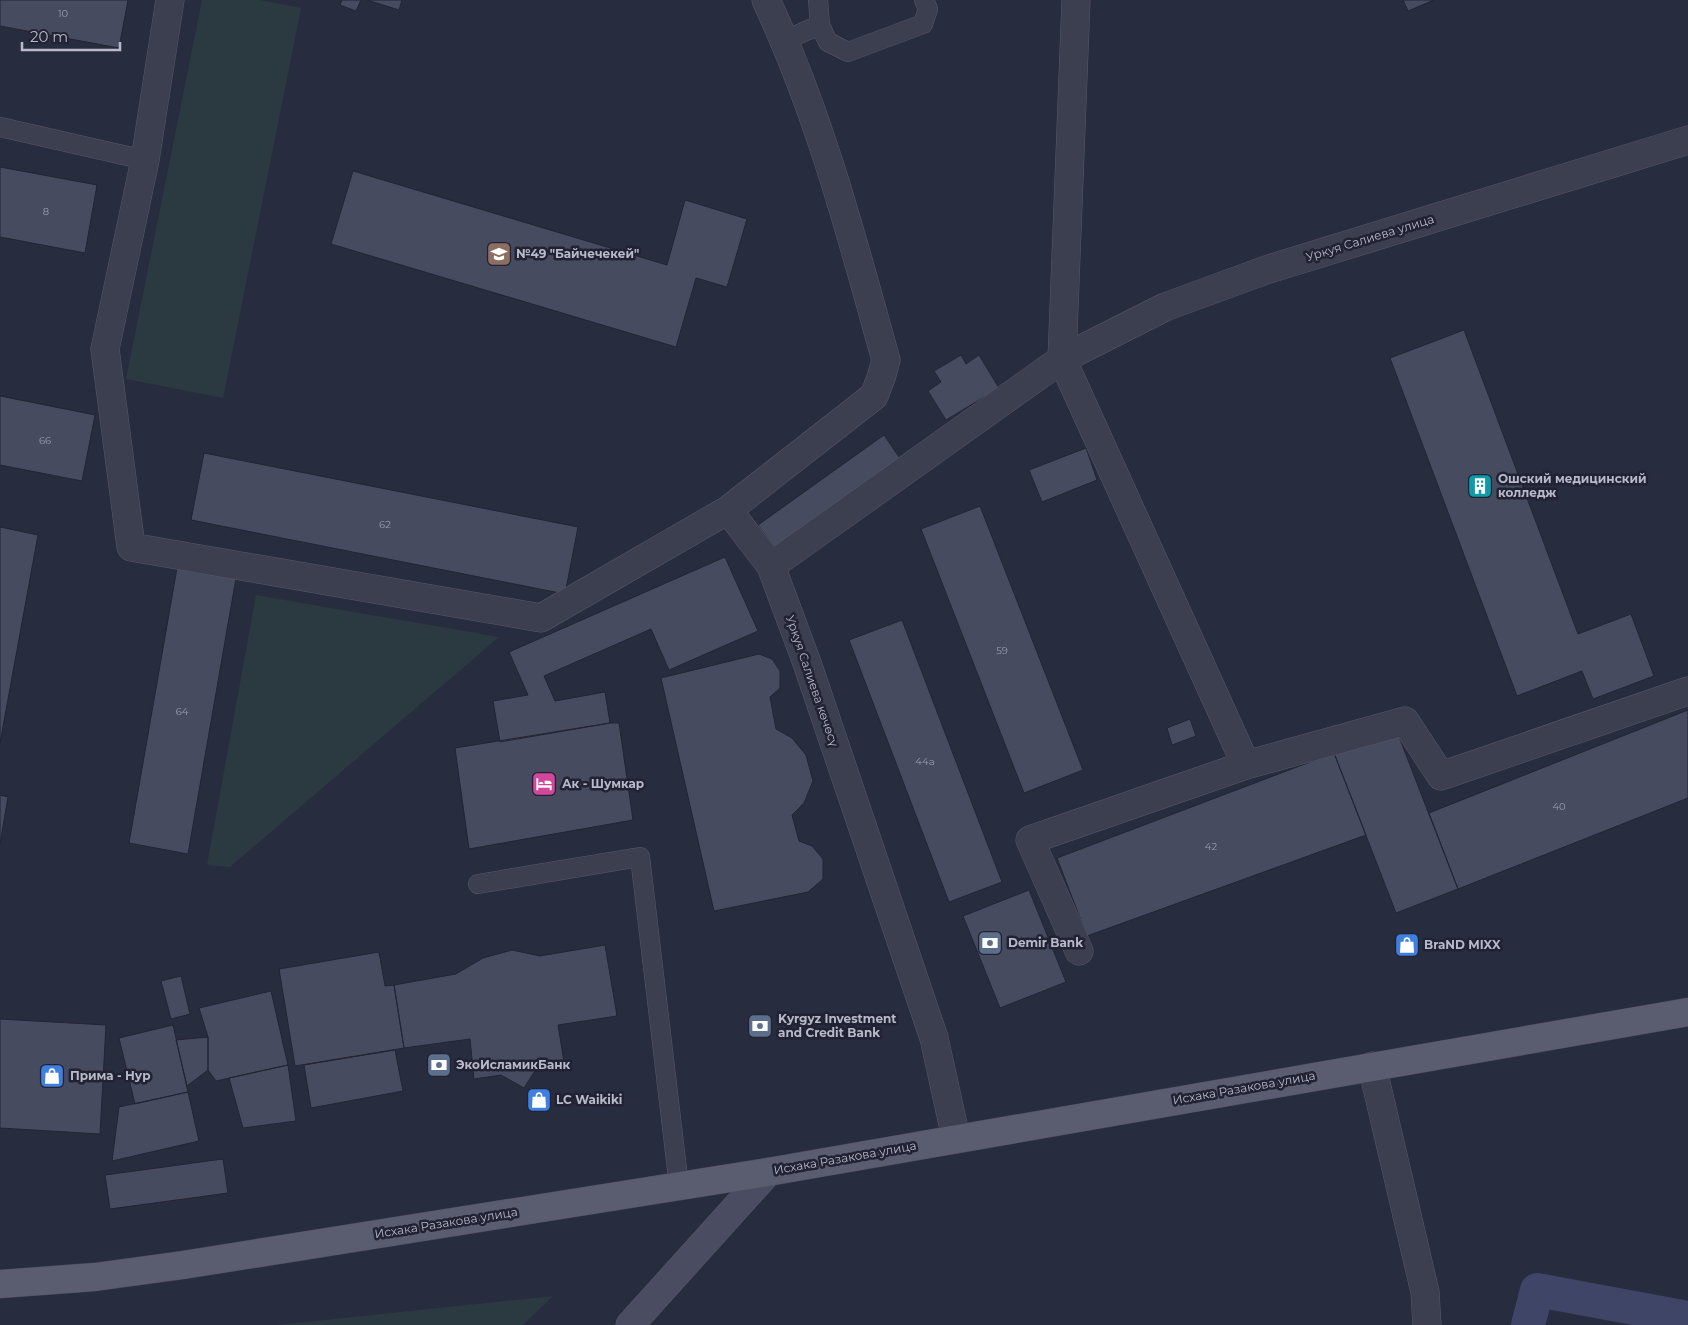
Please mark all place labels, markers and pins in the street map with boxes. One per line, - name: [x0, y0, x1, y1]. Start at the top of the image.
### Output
- school or university icon: №49 "Байчечекей": [486, 241, 512, 267]
- place label: №49 "Байчечекей": [516, 246, 639, 261]
- place label: Ошский медицинский колледж: [1498, 471, 1647, 500]
- building icon: Ошский медицинский колледж: [1467, 473, 1493, 499]
- hotel icon: Ак - Шумкар: [531, 771, 557, 797]
- place label: Ак - Шумкар: [562, 776, 644, 791]
- bank icon: Demir Bank: [977, 930, 1003, 956]
- shop icon: BraND MIXX: [1394, 932, 1420, 958]
- place label: Demir Bank: [1008, 935, 1083, 950]
- place label: BraND MIXX: [1424, 937, 1501, 952]
- place label: Kyrgyz Investment and Credit Bank: [778, 1011, 897, 1040]
- bank icon: Kyrgyz Investment and Credit Bank: [747, 1013, 773, 1039]
- bank icon: ЭкоИсламикБанк: [426, 1052, 452, 1078]
- place label: ЭкоИсламикБанк: [456, 1057, 570, 1072]
- shop icon: Прима - Нур: [39, 1063, 65, 1089]
- place label: Прима - Нур: [70, 1068, 151, 1083]
- shop icon: LC Waikiki: [526, 1087, 552, 1113]
- place label: LC Waikiki: [556, 1092, 622, 1107]

